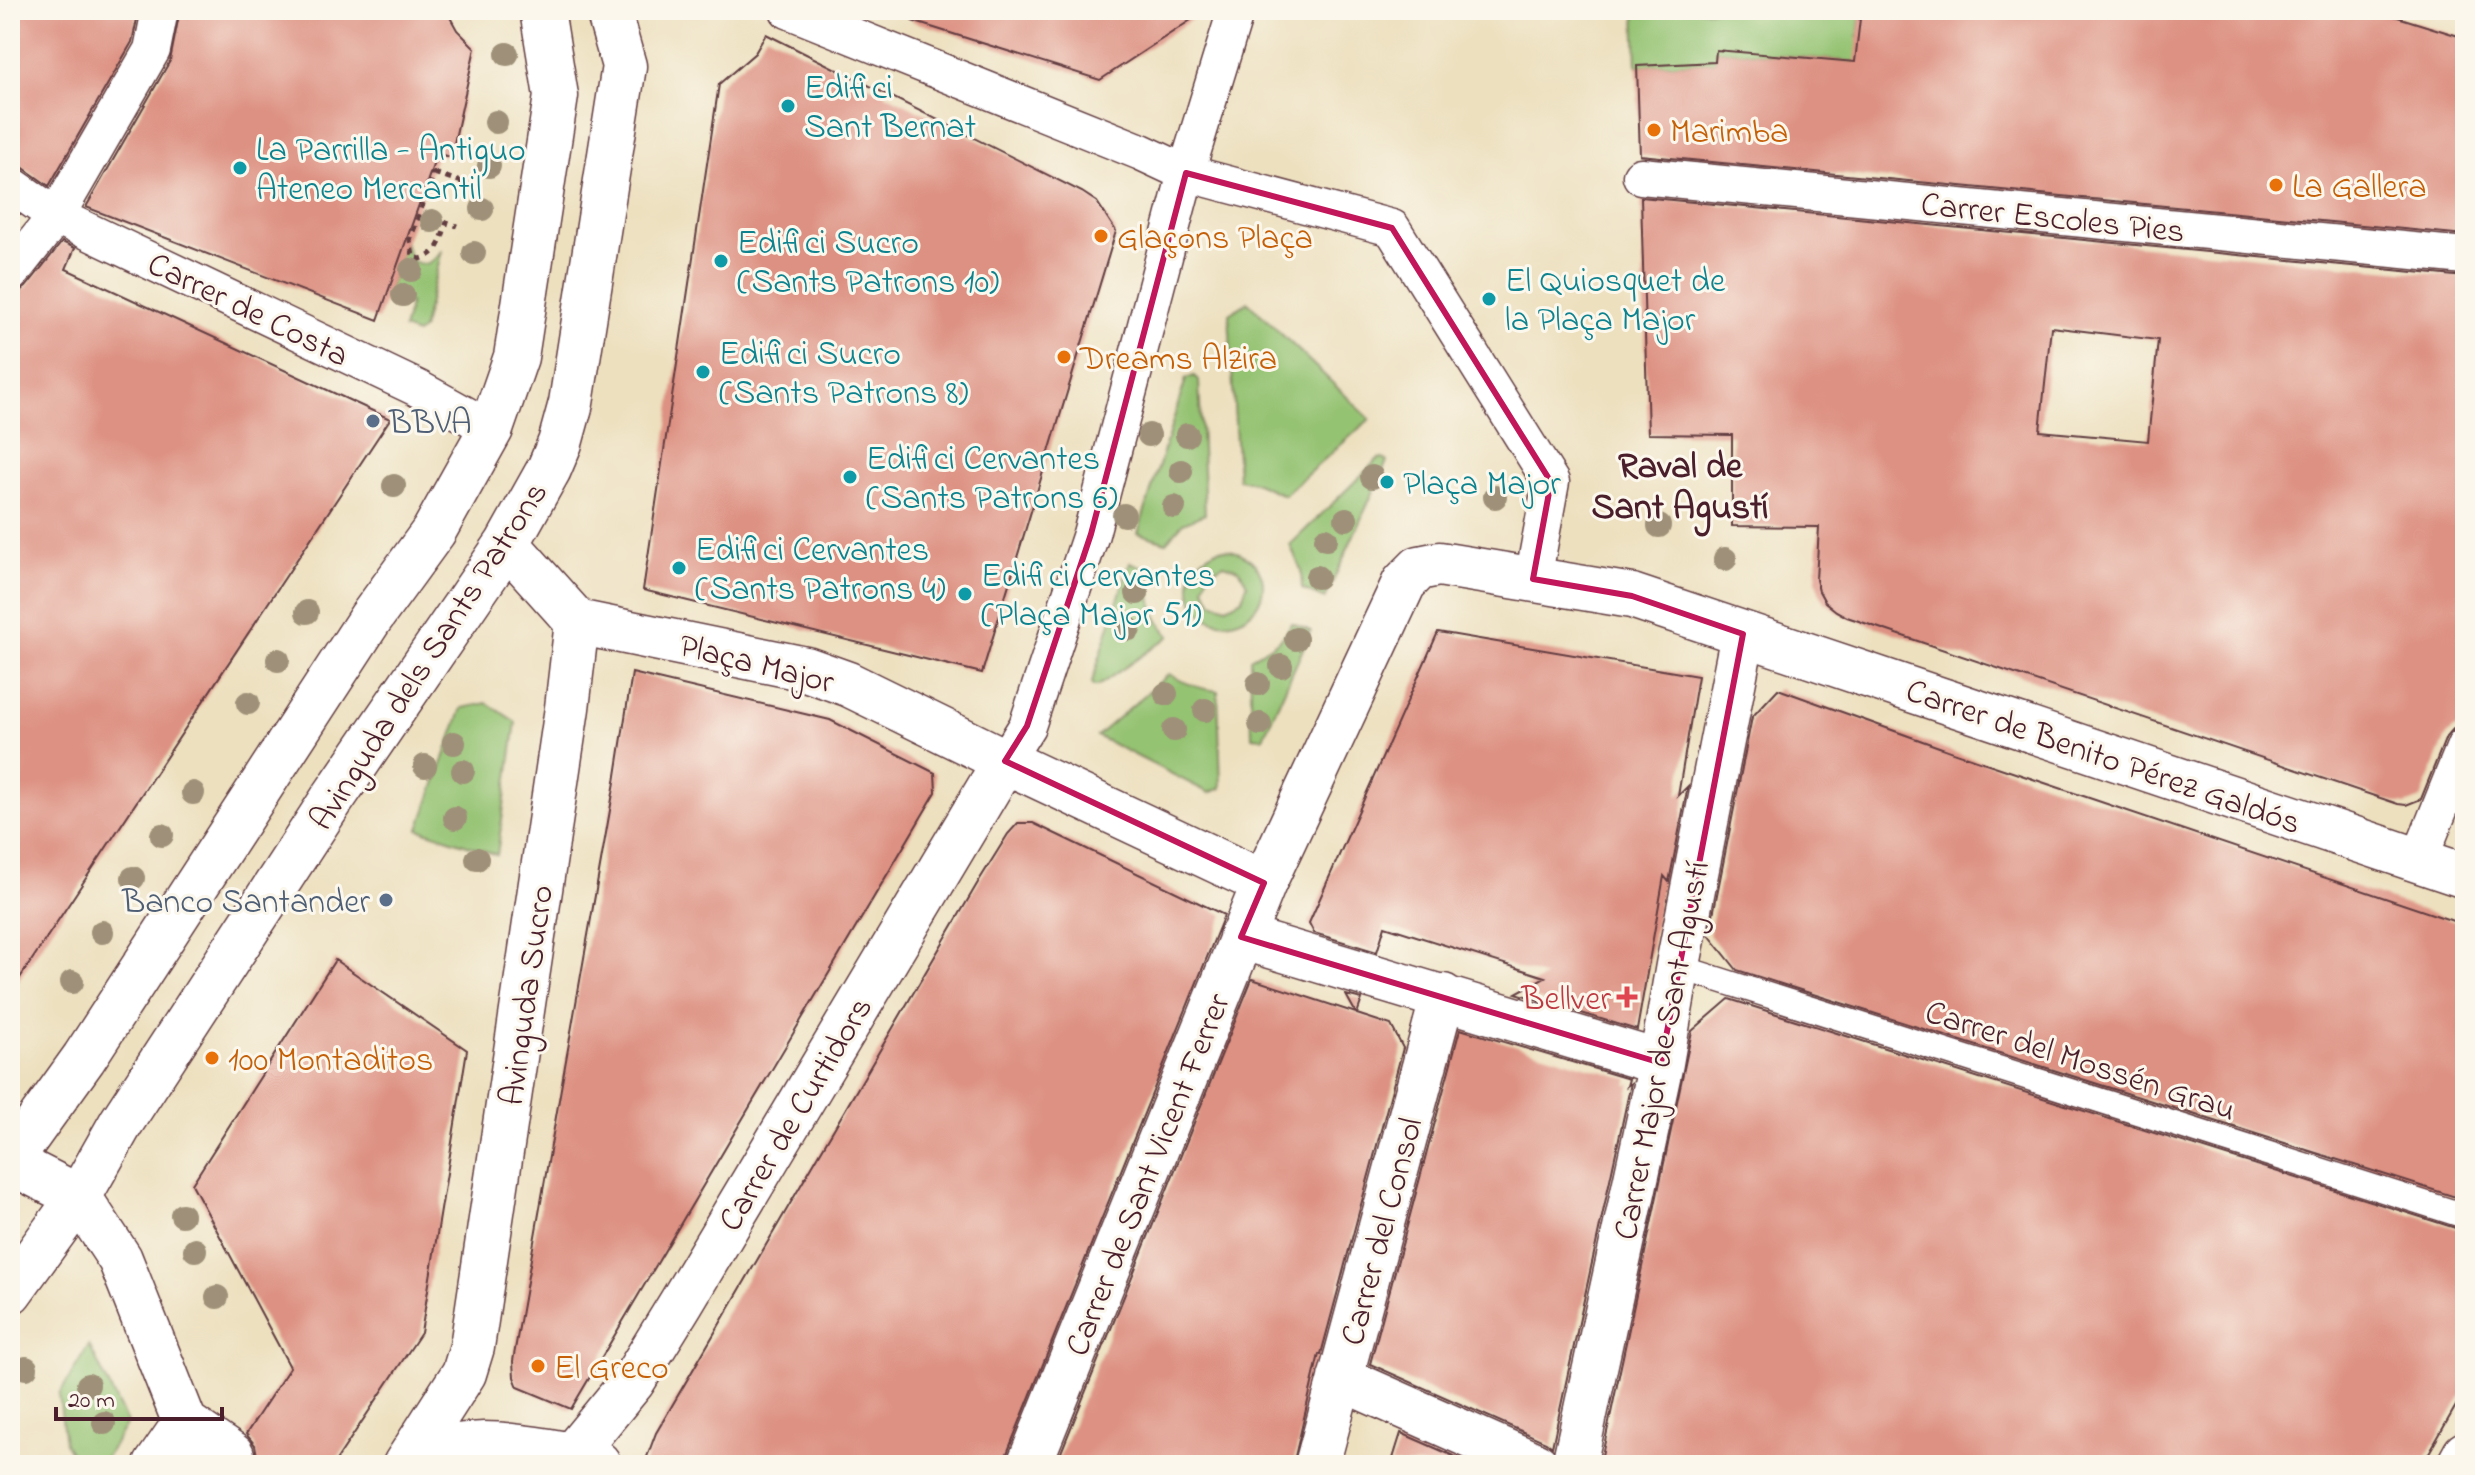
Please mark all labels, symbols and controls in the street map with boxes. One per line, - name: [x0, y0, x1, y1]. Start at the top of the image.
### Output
- place label: Edifici Sant Bernat: [804, 65, 976, 154]
- marker: Edifici Sant Bernat: [779, 97, 797, 115]
- place label: Marimba: [1670, 109, 1788, 159]
- marker: Marimba: [1645, 121, 1663, 139]
- place label: La Parrilla - Antiguo Ateneo Mercantil: [256, 127, 526, 216]
- marker: La Parrilla - Antiguo Ateneo Mercantil: [231, 159, 249, 177]
- place label: La Gallera: [2292, 164, 2427, 214]
- marker: La Gallera: [2267, 176, 2285, 194]
- street label: Carrer Escoles Pies: [1918, 181, 2187, 259]
- place label: Glaçons Plaça: [1117, 215, 1313, 265]
- place label: Edifici Sucro (Sants Patrons 10): [737, 220, 999, 309]
- marker: Glaçons Plaça: [1092, 227, 1110, 245]
- street label: Carrer de Costa: [138, 241, 356, 382]
- marker: Edifici Sucro (Sants Patrons 10): [712, 252, 730, 270]
- place label: El Quiosquet de la Plaça Major: [1505, 258, 1726, 347]
- marker: El Quiosquet de la Plaça Major: [1480, 290, 1498, 308]
- place label: Edifici Sucro (Sants Patrons 8): [719, 331, 969, 420]
- place label: Dreams Alzira: [1079, 336, 1277, 386]
- marker: Dreams Alzira: [1055, 348, 1073, 366]
- marker: Edifici Sucro (Sants Patrons 8): [694, 363, 712, 381]
- place label: BBVA: [388, 400, 472, 450]
- marker: BBVA: [364, 412, 382, 430]
- place label: Edifici Cervantes (Sants Patrons 6): [866, 436, 1118, 525]
- district label: Raval de Sant Agustí: [1591, 442, 1769, 537]
- place label: Plaça Major: [1403, 461, 1561, 511]
- marker: Edifici Cervantes (Sants Patrons 6): [841, 468, 859, 486]
- street label: Avinguda dels Sants Patrons: [298, 473, 562, 842]
- marker: Plaça Major: [1378, 473, 1396, 491]
- place label: Edifici Cervantes (Sants Patrons 4): [695, 527, 946, 616]
- place label: Edifici Cervantes (Plaça Major 51): [981, 553, 1215, 642]
- marker: Edifici Cervantes (Sants Patrons 4): [670, 559, 688, 577]
- marker: Edifici Cervantes (Plaça Major 51): [956, 585, 974, 603]
- street label: Plaça Major: [673, 623, 839, 709]
- street label: Carrer de Benito Pérez Galdós: [1899, 668, 2307, 850]
- street label: Carrer Major de Sant Agustí: [1603, 857, 1725, 1245]
- place label: Banco Santander: [121, 879, 370, 929]
- street label: Avinguda Sucro: [489, 882, 569, 1109]
- marker: Banco Santander: [377, 891, 395, 909]
- place label: Bellver: [1521, 976, 1611, 1026]
- street label: Carrer de Sant Vicent Ferrer: [1054, 986, 1246, 1364]
- street label: Carrer de Curtidors: [708, 988, 887, 1242]
- marker: Bellver: [1618, 988, 1636, 1006]
- street label: Carrer del Mossén Grau: [1918, 989, 2242, 1137]
- place label: 100 Montaditos: [228, 1037, 433, 1087]
- marker: 100 Montaditos: [203, 1049, 221, 1067]
- street label: Carrer del Consol: [1329, 1113, 1438, 1351]
- place label: El Greco: [554, 1345, 669, 1395]
- marker: El Greco: [529, 1357, 547, 1375]
- scale bar: [56, 1371, 222, 1421]
- text: 20 m: [68, 1384, 115, 1419]

